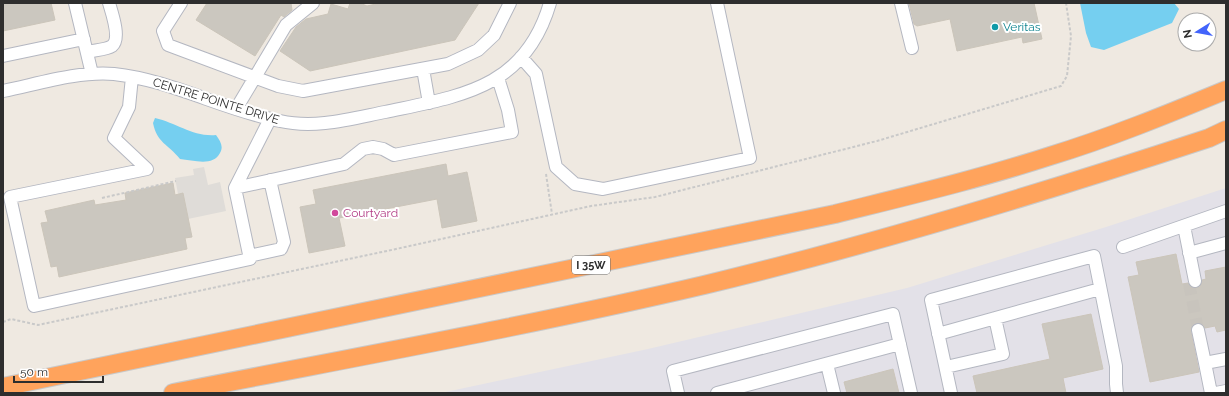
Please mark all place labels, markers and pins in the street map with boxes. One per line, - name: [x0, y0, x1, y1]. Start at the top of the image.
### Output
- place label: Veritas: [1003, 20, 1041, 34]
- marker: Veritas: [990, 22, 1000, 32]
- place label: Courtyard: [343, 206, 398, 220]
- marker: Courtyard: [330, 208, 340, 218]

